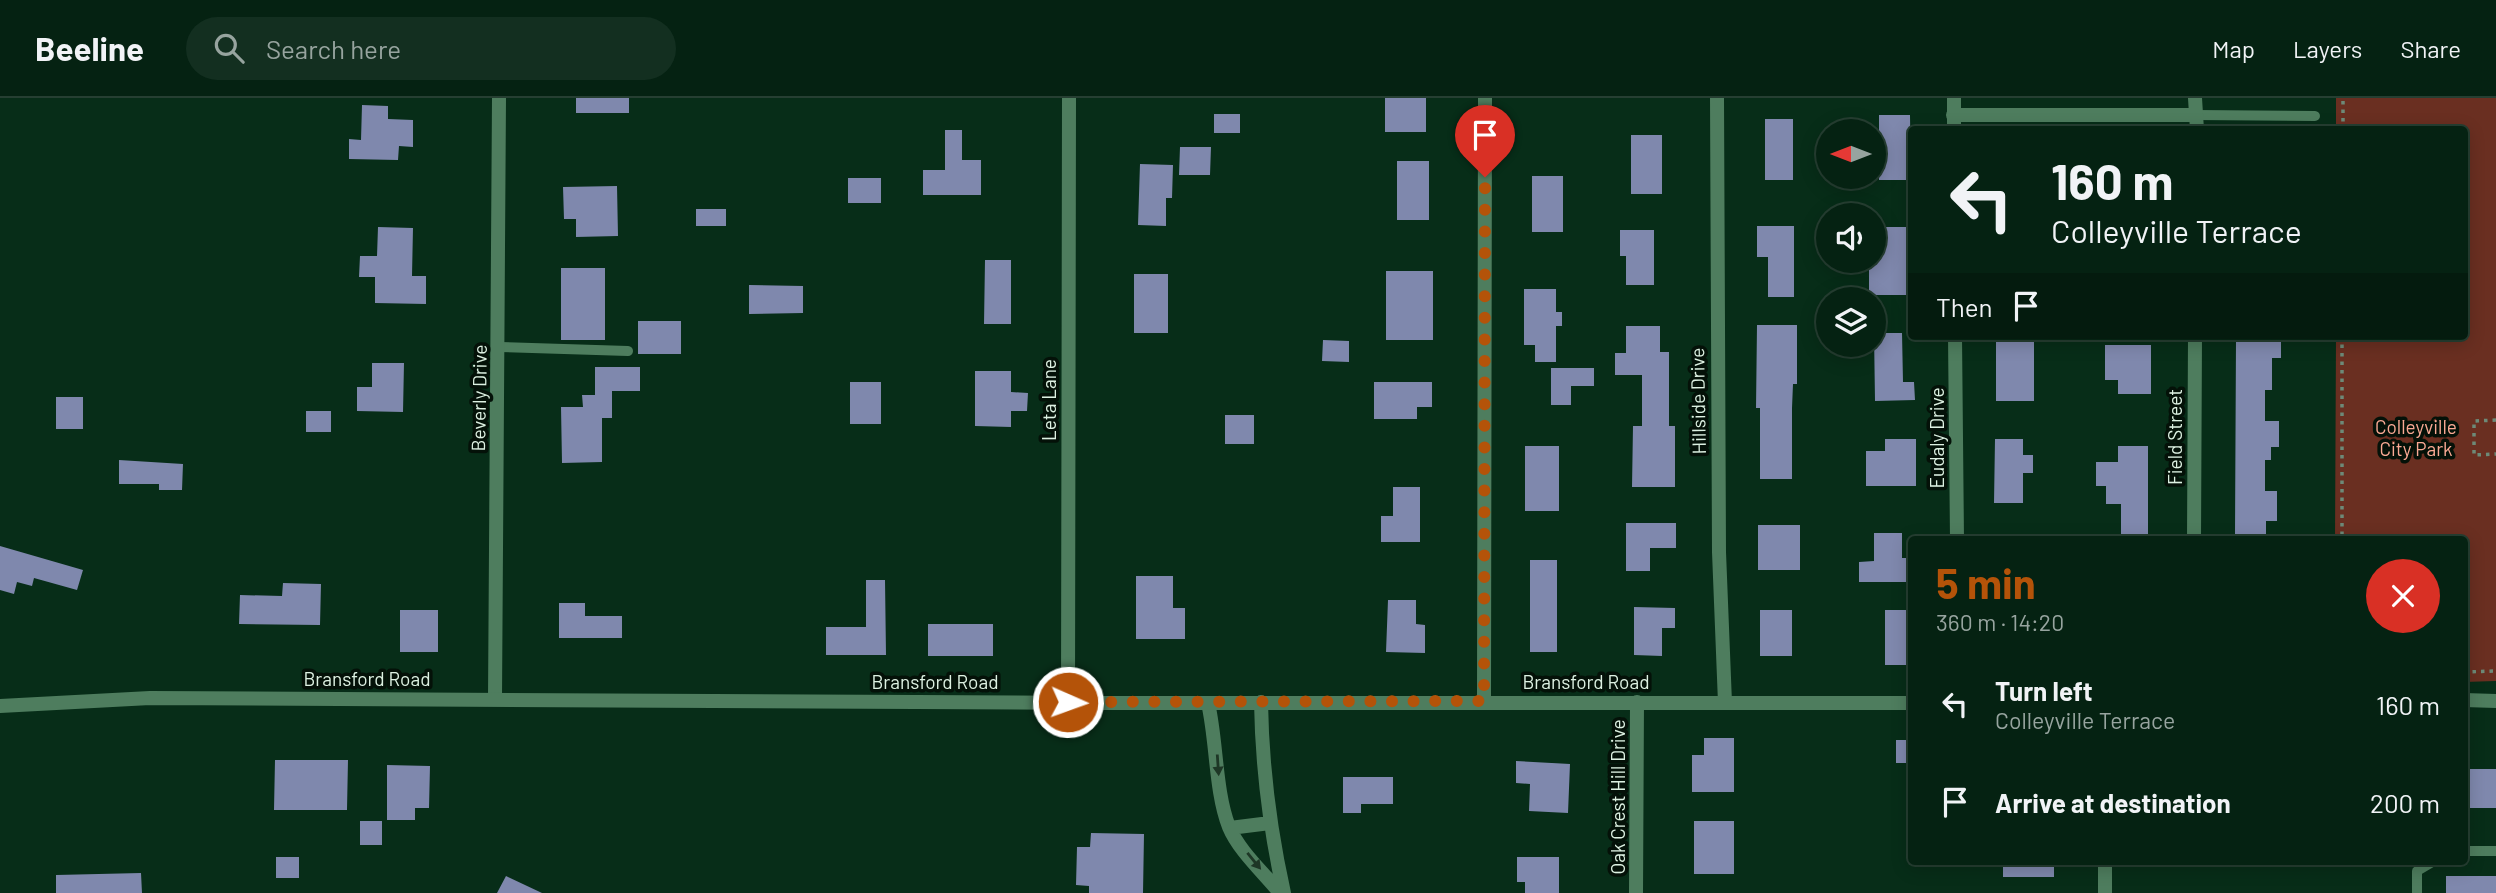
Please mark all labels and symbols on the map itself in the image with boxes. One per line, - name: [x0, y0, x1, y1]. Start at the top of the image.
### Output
- pin: [1455, 105, 1515, 177]
- north arrow: [1816, 119, 1886, 189]
- street label: Beverly Drive: [466, 344, 491, 452]
- street label: Hillside Drive: [1685, 347, 1710, 455]
- street label: Leta Lane: [1037, 359, 1060, 441]
- street label: Eudaly Drive: [1925, 387, 1948, 489]
- street label: Field Street: [2163, 389, 2186, 485]
- park label: Colleyville City Park: [2375, 415, 2457, 460]
- position arrow: [1031, 665, 1105, 739]
- street label: Bransford Road: [303, 667, 431, 690]
- street label: Bransford Road: [871, 670, 999, 693]
- street label: Bransford Road: [1522, 670, 1650, 693]
- street label: Oak Crest Hill Drive: [1606, 719, 1629, 875]
- one-way arrow: [1213, 755, 1224, 777]
- one-way arrow: [1246, 852, 1261, 870]

